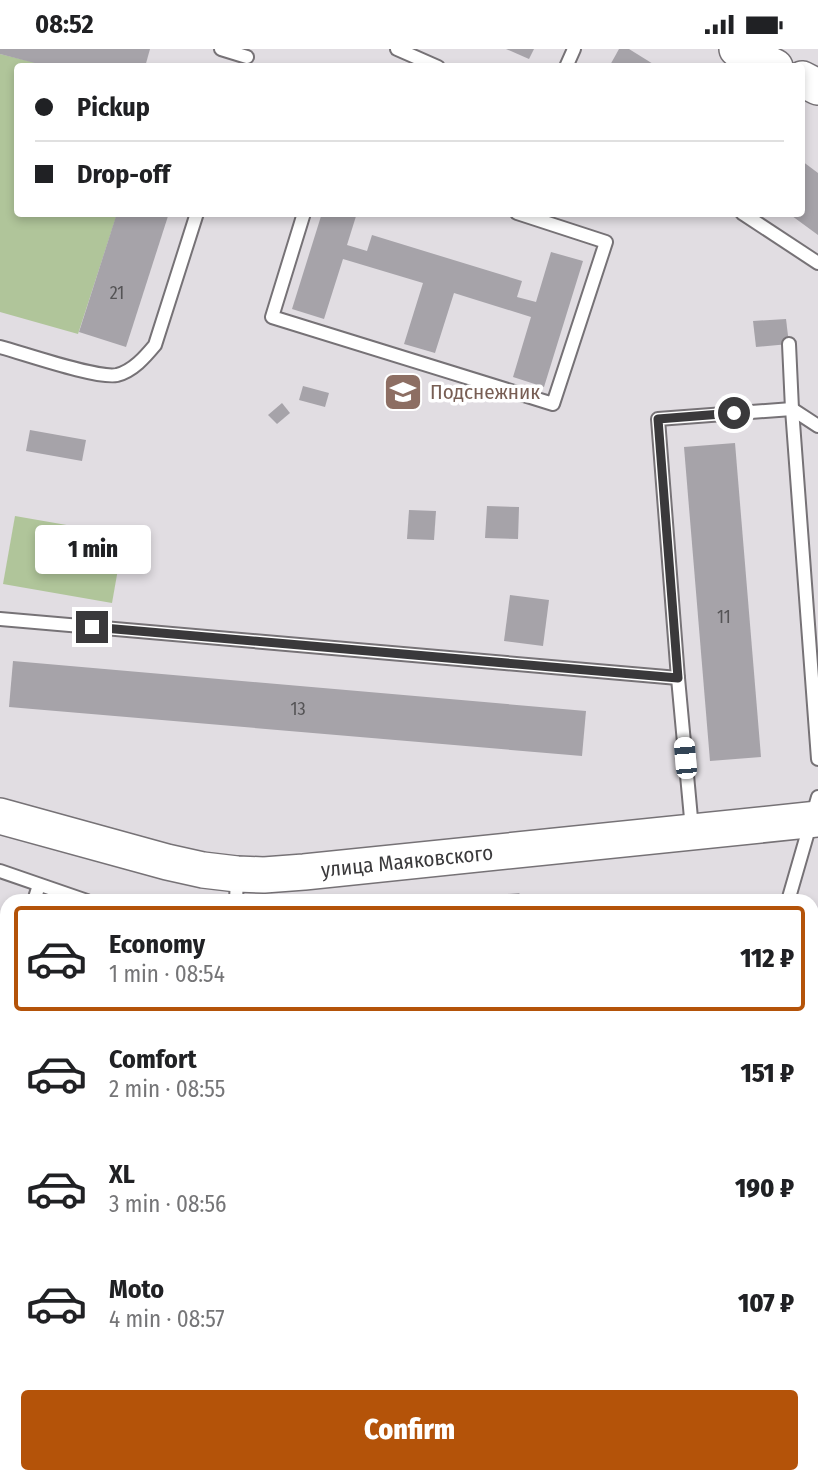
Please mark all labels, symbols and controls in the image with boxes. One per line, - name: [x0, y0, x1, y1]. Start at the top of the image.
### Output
- text: 08:52: [35, 9, 94, 40]
- text: Pickup: [77, 92, 150, 123]
- text: Drop-off: [77, 159, 170, 190]
- house number: 21: [110, 282, 124, 304]
- school or university icon: Подснежник: [382, 371, 424, 413]
- place label: Подснежник: [430, 379, 540, 405]
- route start: [718, 397, 750, 429]
- callout: 1 min: [34, 525, 150, 575]
- text: 1 min: [68, 535, 118, 563]
- house number: 11: [717, 606, 731, 628]
- route end: [76, 611, 108, 643]
- house number: 13: [290, 698, 306, 720]
- car: [673, 736, 698, 780]
- street label: улица Маяковского: [320, 840, 494, 883]
- icon: car: [25, 927, 88, 990]
- text: Economy: [109, 929, 205, 960]
- text: 112 ₽: [740, 943, 794, 974]
- text: 1 min · 08:54: [109, 960, 225, 988]
- icon: car: [25, 1042, 88, 1105]
- text: Comfort: [109, 1044, 197, 1075]
- text: 151 ₽: [740, 1058, 794, 1089]
- text: 2 min · 08:55: [109, 1075, 225, 1103]
- icon: car: [25, 1157, 88, 1220]
- text: XL: [109, 1159, 135, 1190]
- text: 190 ₽: [735, 1173, 794, 1204]
- text: 3 min · 08:56: [109, 1190, 226, 1218]
- icon: car: [25, 1272, 88, 1335]
- text: Moto: [109, 1274, 164, 1305]
- text: 107 ₽: [738, 1288, 794, 1319]
- text: 4 min · 08:57: [109, 1305, 225, 1333]
- button: Confirm: [21, 1390, 798, 1470]

